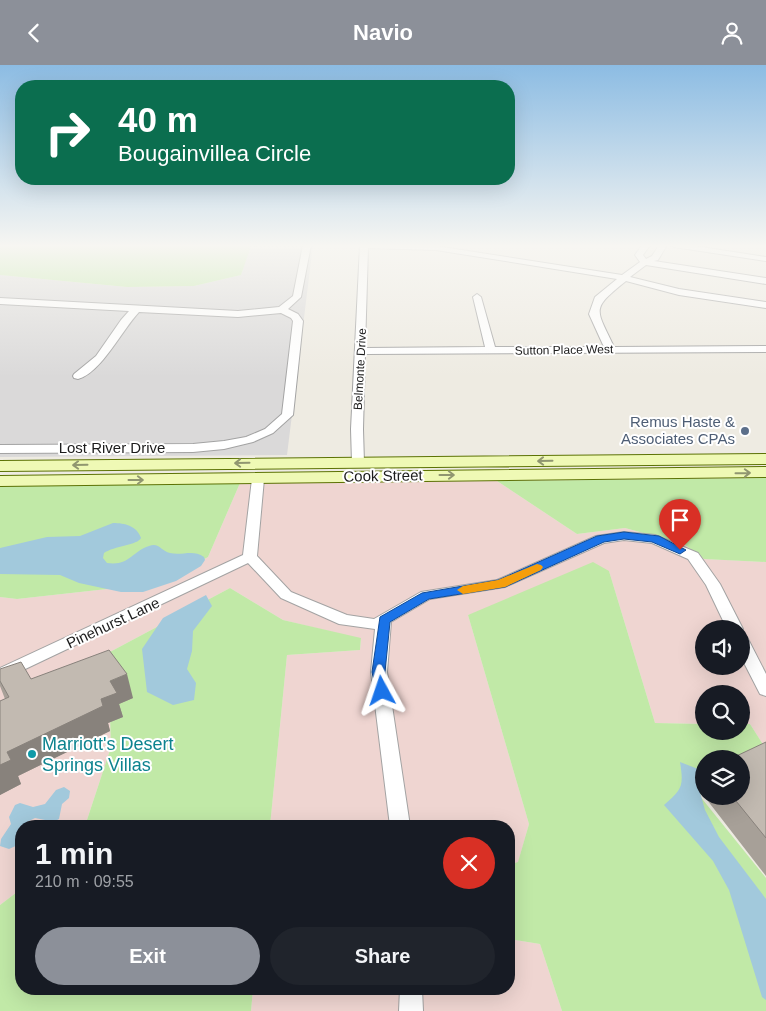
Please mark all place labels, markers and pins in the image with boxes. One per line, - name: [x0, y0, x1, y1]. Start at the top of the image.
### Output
- place label: Remus Haste & Associates CPAs: [621, 413, 735, 447]
- marker: Remus Haste & Associates CPAs: [739, 425, 751, 437]
- pin: [659, 499, 701, 550]
- place label: Marriott's Desert Springs Villas: [42, 734, 173, 775]
- marker: Marriott's Desert Springs Villas: [26, 748, 38, 760]

